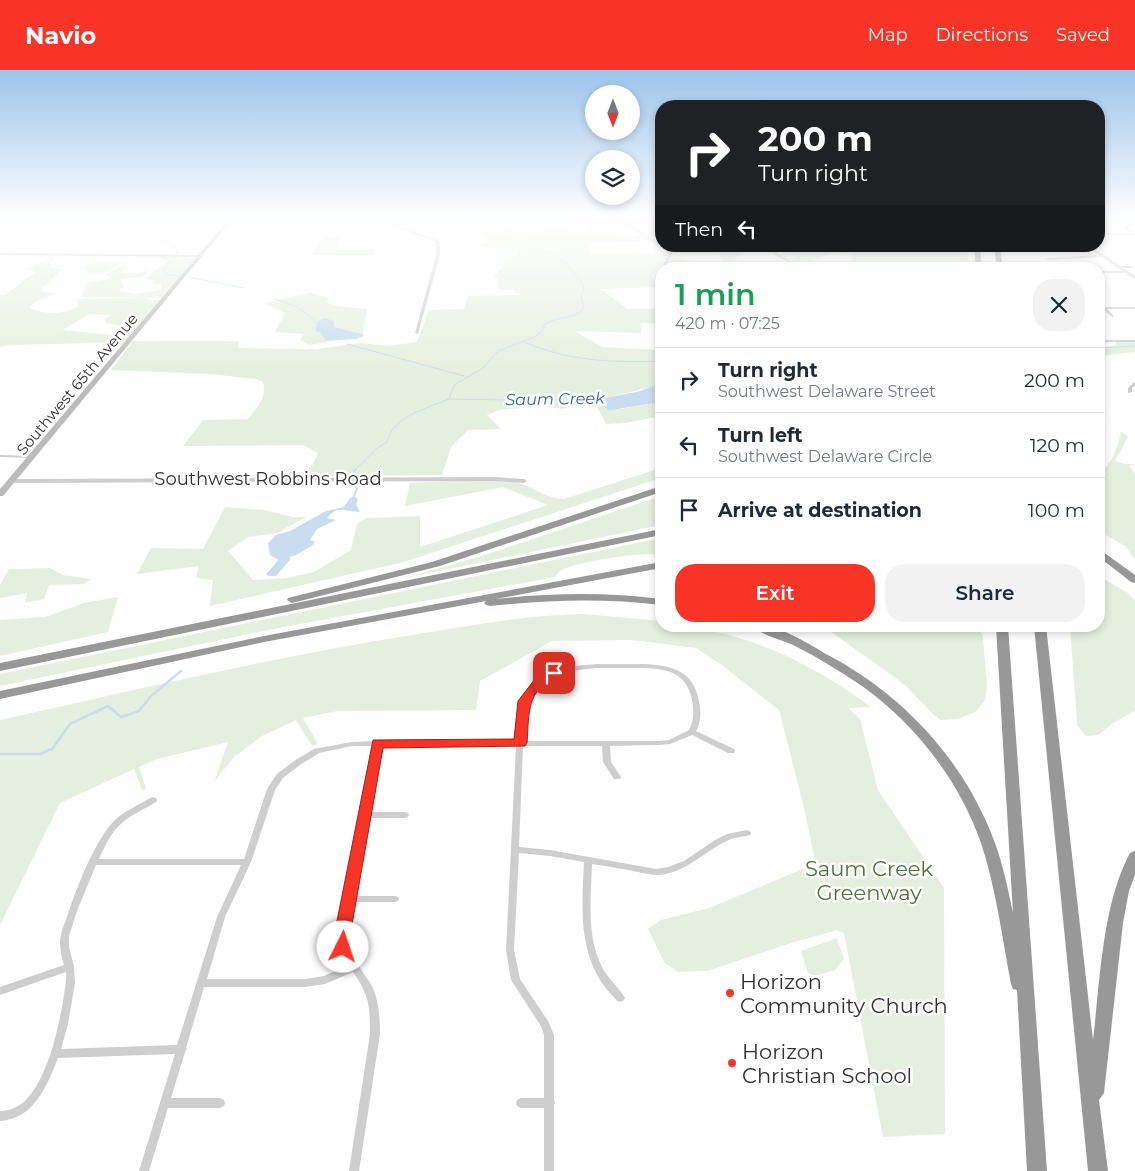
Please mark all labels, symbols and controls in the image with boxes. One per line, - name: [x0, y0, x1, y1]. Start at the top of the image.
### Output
- text: Navio: [25, 21, 96, 50]
- text: Map: [868, 24, 908, 46]
- text: Directions: [936, 24, 1028, 46]
- text: Saved: [1056, 24, 1110, 46]
- north arrow: [585, 85, 640, 140]
- map controls: [585, 85, 640, 205]
- text: 200 m: [758, 117, 873, 160]
- icon: right: [675, 120, 740, 185]
- button: layers: [585, 150, 640, 205]
- text: Turn right: [758, 160, 868, 187]
- icon: left: [733, 215, 761, 243]
- text: Then: [675, 218, 723, 241]
- text: 1 min: [675, 276, 756, 313]
- button: close: [1033, 279, 1085, 331]
- street label: Southwest 65th Avenue: [12, 310, 142, 458]
- text: 420 m · 07:25: [675, 314, 780, 333]
- text: Turn right: [718, 359, 818, 382]
- icon: right: [675, 366, 703, 394]
- text: 200 m: [1024, 369, 1085, 392]
- text: Southwest Delaware Street: [718, 382, 936, 401]
- water label: Saum Creek: [505, 389, 606, 409]
- text: Turn left: [718, 424, 803, 447]
- icon: left: [675, 431, 703, 459]
- text: 120 m: [1030, 434, 1085, 457]
- text: Southwest Delaware Circle: [718, 447, 932, 466]
- street label: Southwest Robbins Road: [154, 468, 382, 490]
- icon: arrive: [675, 496, 703, 524]
- text: Arrive at destination: [718, 499, 922, 522]
- text: 100 m: [1028, 499, 1085, 522]
- button: Exit: [675, 564, 875, 622]
- button: Share: [885, 564, 1085, 622]
- pin: [533, 652, 575, 694]
- icon: arrive: [540, 659, 568, 687]
- park label: Saum Creek Greenway: [805, 856, 934, 905]
- position arrow: [316, 920, 368, 972]
- place label: Horizon Community Church: [740, 969, 948, 1018]
- marker: Horizon Community Church: [724, 987, 736, 999]
- place label: Horizon Christian School: [742, 1039, 912, 1088]
- marker: Horizon Christian School: [726, 1057, 738, 1069]

